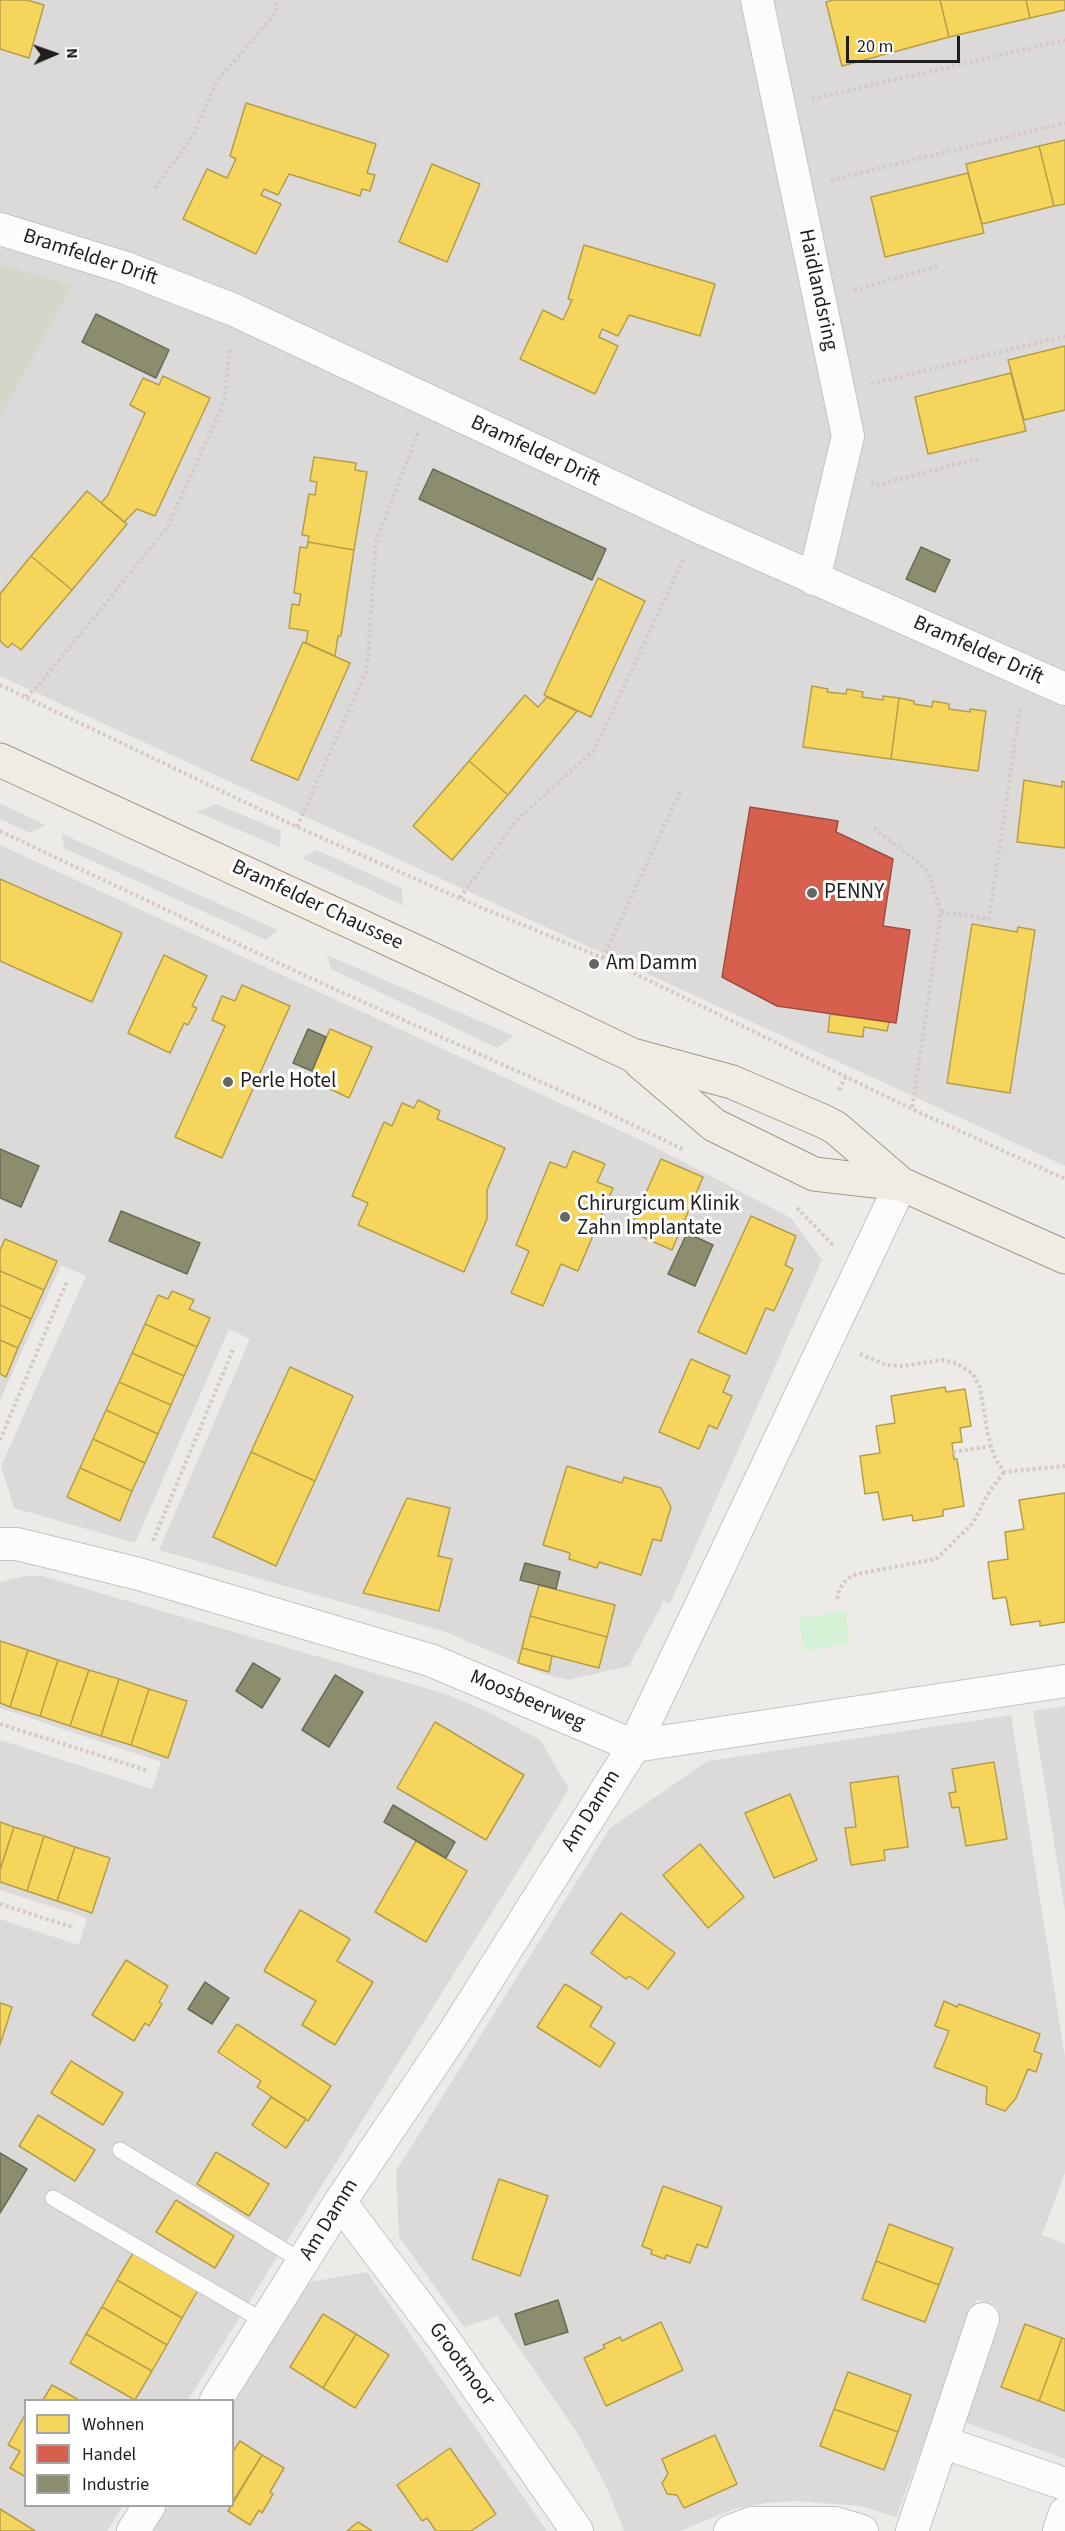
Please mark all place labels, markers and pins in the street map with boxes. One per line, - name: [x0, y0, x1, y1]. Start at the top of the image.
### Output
- place label: PENNY: [824, 880, 884, 906]
- marker: PENNY: [805, 886, 819, 900]
- place label: Am Damm: [606, 951, 697, 977]
- marker: Am Damm: [587, 957, 601, 971]
- place label: Perle Hotel: [240, 1069, 336, 1095]
- marker: Perle Hotel: [221, 1075, 235, 1089]
- place label: Chirurgicum Klinik Zahn Implantate: [577, 1192, 739, 1242]
- marker: Chirurgicum Klinik Zahn Implantate: [558, 1210, 572, 1224]

